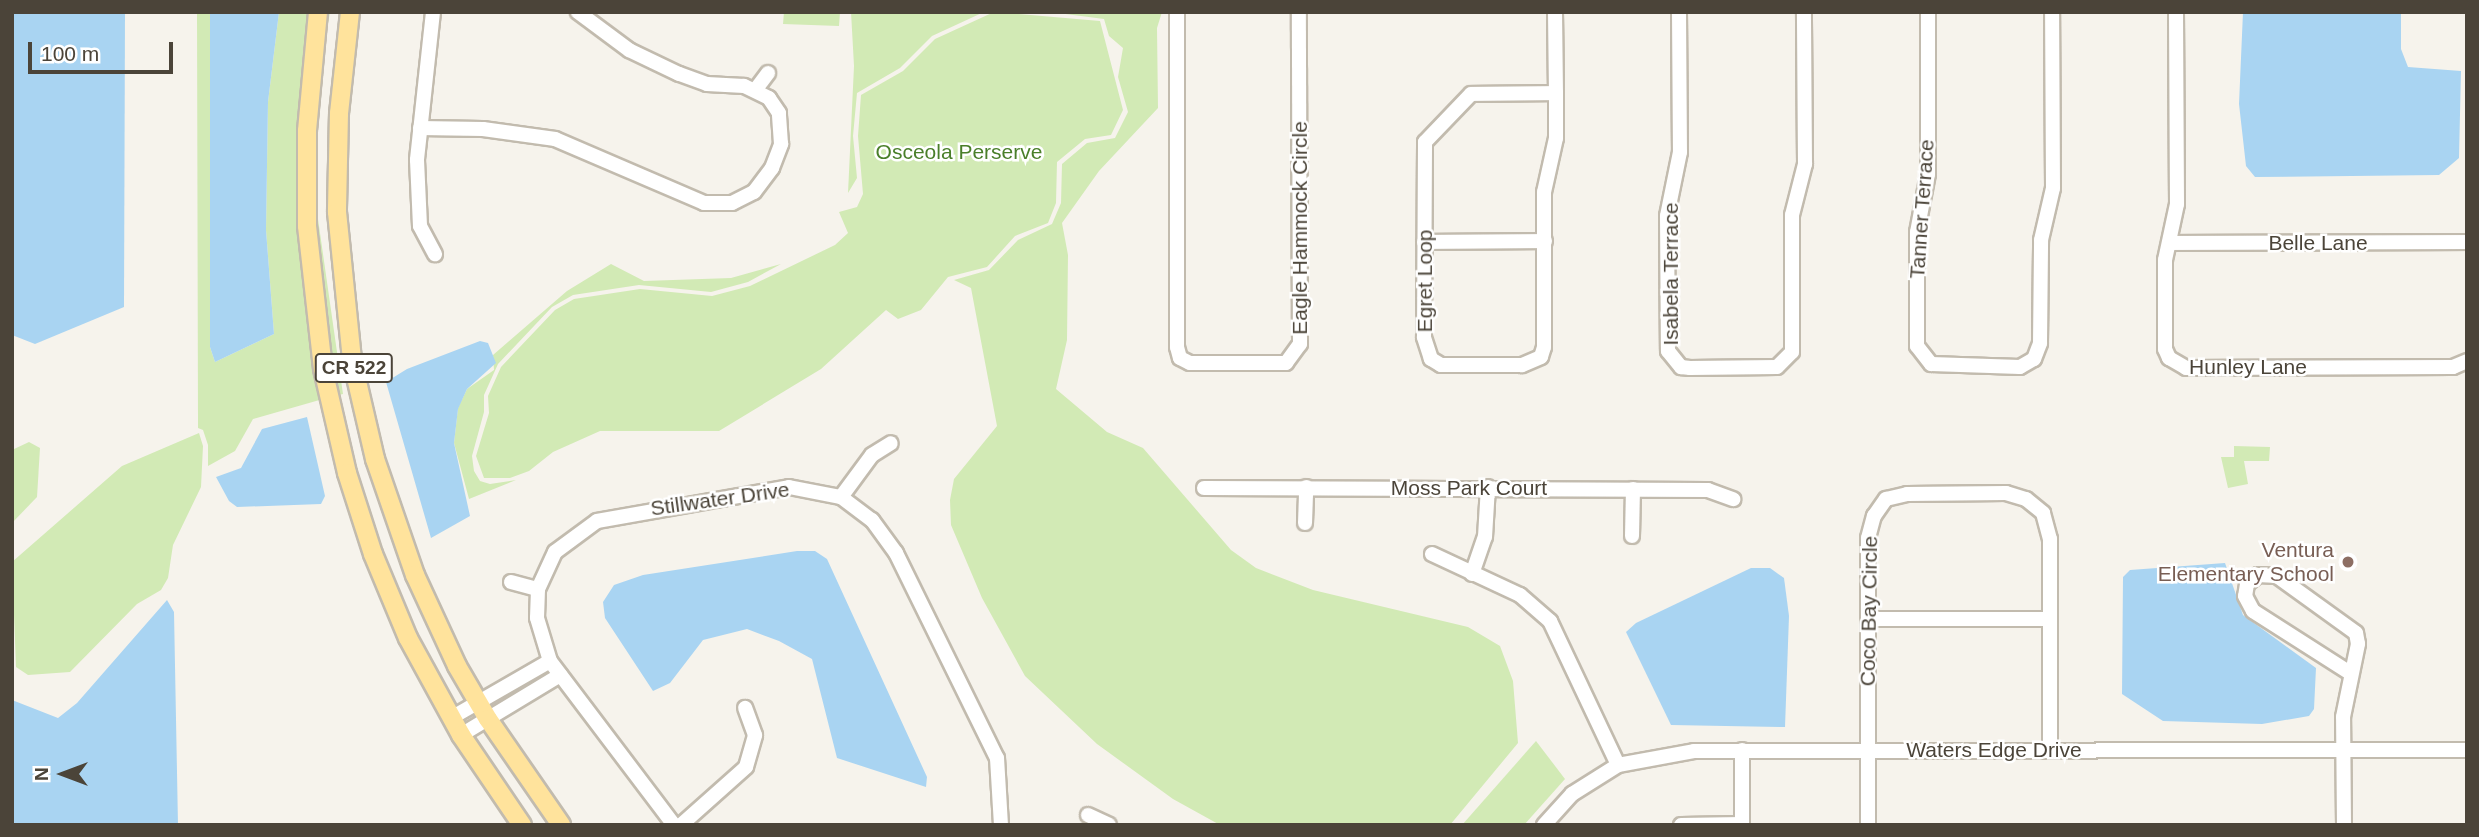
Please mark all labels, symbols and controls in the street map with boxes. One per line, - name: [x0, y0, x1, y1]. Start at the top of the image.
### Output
- scale bar: [32, 28, 177, 72]
- text: 100 m: [41, 42, 99, 65]
- street label: Eagle Hammock Circle: [1287, 121, 1313, 335]
- street label: Tanner Terrace: [1905, 138, 1939, 280]
- park label: Osceola Perserve: [876, 139, 1042, 165]
- street label: Isabela Terrace: [1658, 202, 1684, 346]
- street label: Egret Loop: [1412, 230, 1438, 332]
- street label: Belle Lane: [2268, 230, 2368, 256]
- road number: CR 522: [314, 352, 394, 384]
- street label: Hunley Lane: [2189, 354, 2307, 380]
- street label: Moss Park Court: [1391, 475, 1547, 501]
- street label: Stillwater Drive: [649, 477, 791, 521]
- street label: Coco Bay Circle: [1855, 536, 1883, 686]
- place label: Ventura Elementary School: [2158, 537, 2334, 587]
- marker: Ventura Elementary School: [2340, 554, 2356, 570]
- street label: Waters Edge Drive: [1906, 737, 2082, 763]
- north arrow: [28, 739, 98, 809]
- text: N: [31, 767, 52, 781]

